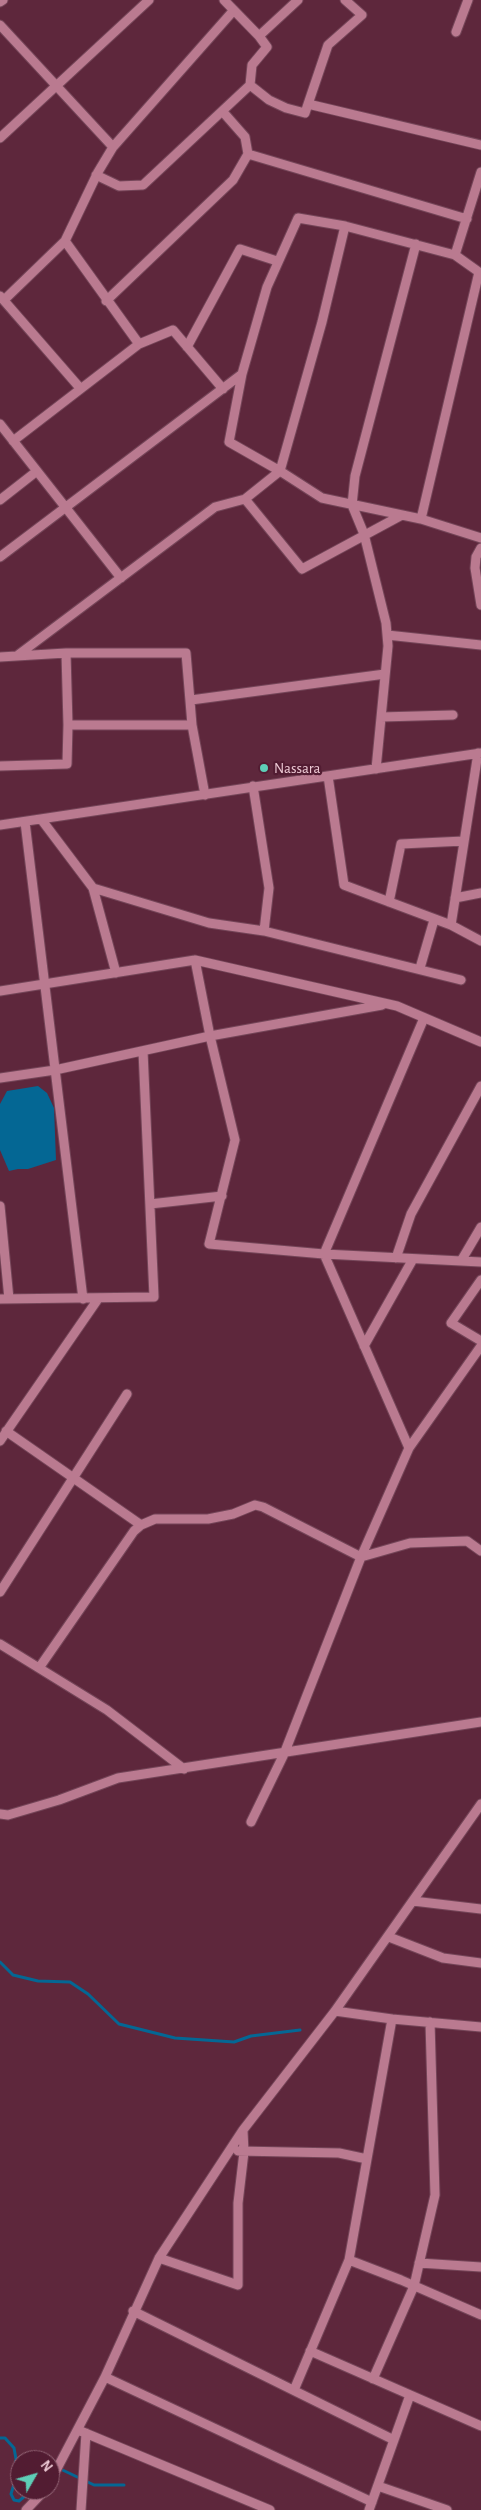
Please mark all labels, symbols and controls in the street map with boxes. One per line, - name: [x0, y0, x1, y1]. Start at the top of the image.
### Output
- place label: Nassara: [274, 759, 320, 777]
- marker: Nassara: [258, 762, 270, 774]
- north arrow: [10, 2450, 60, 2500]
- text: N: [38, 2458, 55, 2475]

